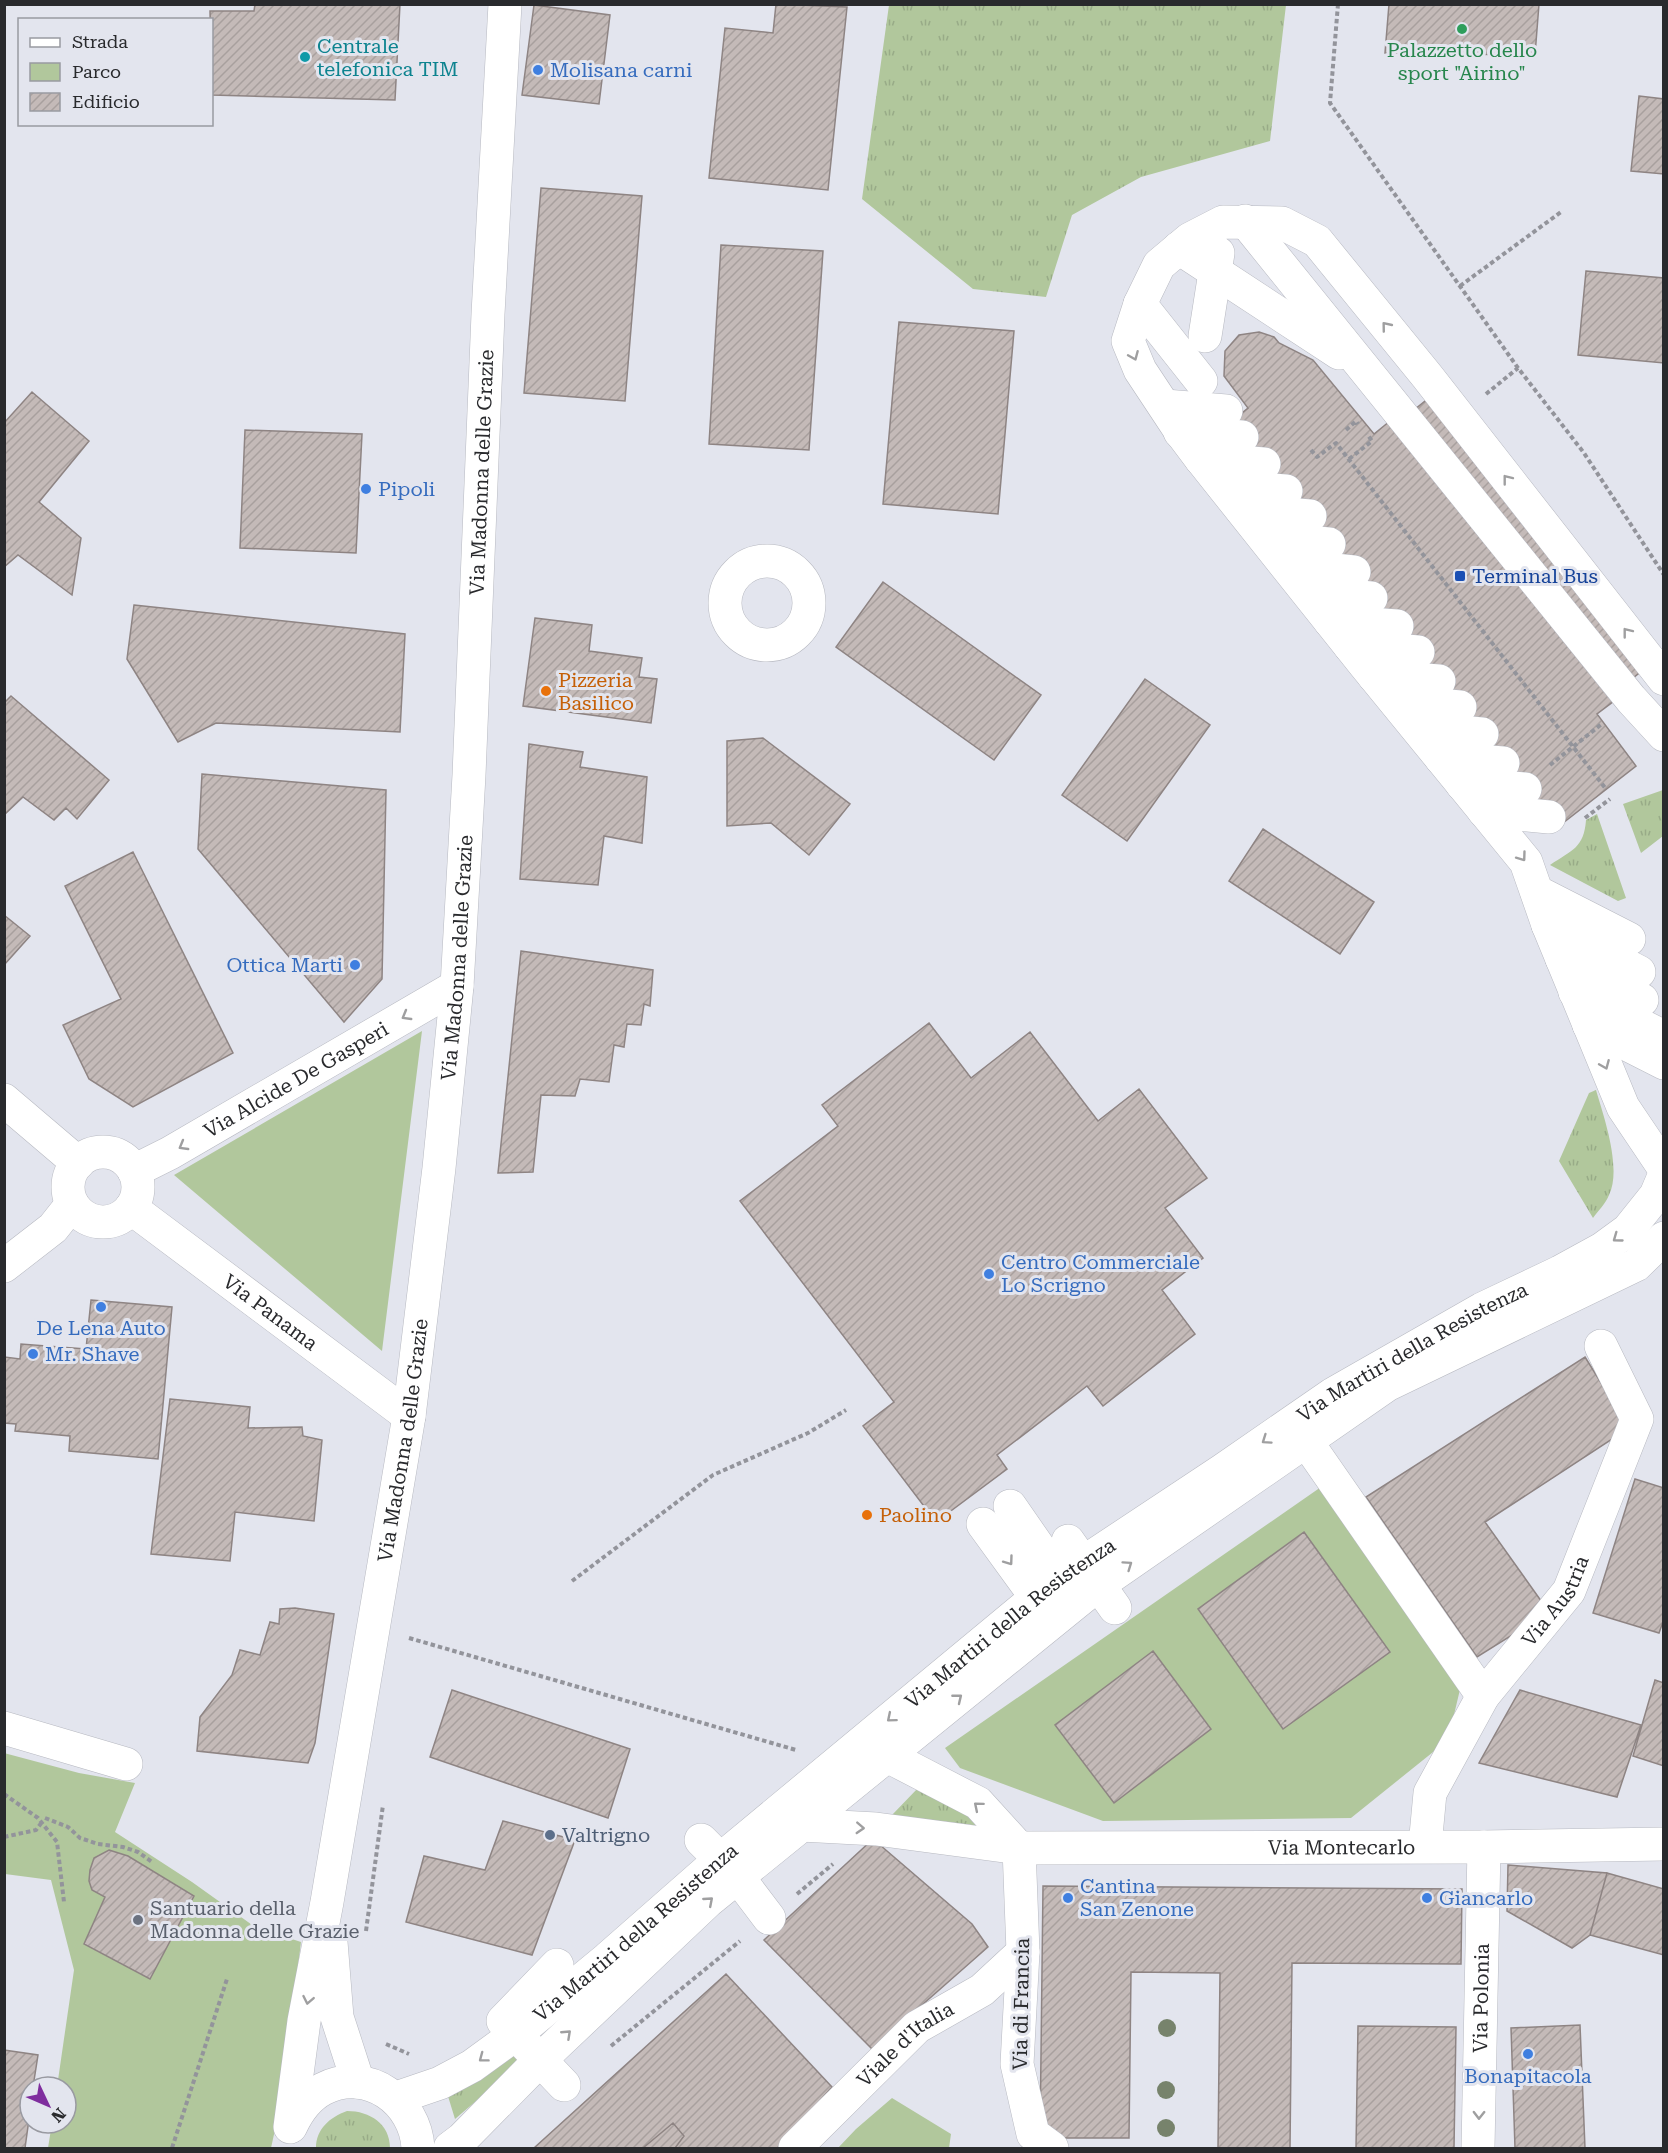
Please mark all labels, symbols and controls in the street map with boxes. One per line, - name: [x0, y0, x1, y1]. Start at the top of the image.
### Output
- legend: [18, 18, 213, 126]
- marker: Palazzetto dello sport "Airino": [1455, 22, 1469, 36]
- text: Strada: [72, 31, 128, 52]
- place label: Centrale telefonica TIM: [317, 34, 458, 81]
- place label: Palazzetto dello sport "Airino": [1387, 38, 1537, 85]
- marker: Centrale telefonica TIM: [298, 50, 312, 64]
- place label: Molisana carni: [550, 58, 692, 82]
- text: Parco: [72, 61, 121, 82]
- marker: Molisana carni: [531, 63, 545, 77]
- text: Edificio: [72, 91, 140, 112]
- one-way arrow: [1383, 322, 1394, 333]
- street label: Via Madonna delle Grazie: [464, 349, 499, 596]
- one-way arrow: [1127, 349, 1139, 360]
- one-way arrow: [1504, 475, 1515, 486]
- place label: Pipoli: [378, 477, 435, 501]
- marker: Pipoli: [359, 482, 373, 496]
- place label: Terminal Bus: [1472, 564, 1598, 588]
- marker: Terminal Bus: [1453, 569, 1467, 583]
- one-way arrow: [1624, 628, 1635, 639]
- place label: Pizzeria Basilico: [558, 668, 634, 715]
- marker: Pizzeria Basilico: [539, 684, 553, 698]
- street label: Via Madonna delle Grazie: [436, 834, 478, 1081]
- one-way arrow: [1514, 850, 1525, 861]
- place label: Ottica Marti: [226, 953, 343, 977]
- marker: Ottica Marti: [348, 958, 362, 972]
- one-way arrow: [402, 1008, 412, 1020]
- street label: Via Alcide De Gasperi: [199, 1017, 393, 1143]
- one-way arrow: [1598, 1059, 1610, 1070]
- one-way arrow: [179, 1138, 189, 1150]
- one-way arrow: [1612, 1231, 1623, 1242]
- place label: Centro Commerciale Lo Scrigno: [1001, 1250, 1200, 1297]
- marker: Centro Commerciale Lo Scrigno: [982, 1267, 996, 1281]
- street label: Via Panama: [218, 1269, 323, 1356]
- street label: Via Martiri della Resistenza: [1292, 1277, 1531, 1427]
- marker: De Lena Auto: [94, 1300, 108, 1314]
- place label: De Lena Auto: [36, 1316, 166, 1340]
- street label: Via Madonna delle Grazie: [373, 1317, 433, 1564]
- place label: Mr. Shave: [45, 1342, 140, 1366]
- marker: Mr. Shave: [26, 1347, 40, 1361]
- one-way arrow: [1262, 1433, 1273, 1444]
- place label: Paolino: [879, 1503, 952, 1527]
- marker: Paolino: [860, 1508, 874, 1522]
- street label: Via Martiri della Resistenza: [900, 1533, 1120, 1713]
- street label: Via Austria: [1517, 1552, 1594, 1651]
- one-way arrow: [1002, 1554, 1013, 1565]
- one-way arrow: [1121, 1561, 1132, 1572]
- one-way arrow: [951, 1694, 962, 1705]
- one-way arrow: [887, 1711, 898, 1722]
- one-way arrow: [974, 1802, 985, 1813]
- one-way arrow: [855, 1821, 864, 1834]
- place label: Valtrigno: [562, 1823, 650, 1847]
- marker: Valtrigno: [543, 1828, 557, 1842]
- street label: Via Montecarlo: [1268, 1835, 1415, 1859]
- street label: Via Martiri della Resistenza: [529, 1838, 743, 2027]
- place label: Cantina San Zenone: [1080, 1874, 1194, 1921]
- place label: Giancarlo: [1439, 1886, 1533, 1910]
- marker: Cantina San Zenone: [1061, 1891, 1075, 1905]
- marker: Giancarlo: [1420, 1891, 1434, 1905]
- place label: Santuario della Madonna delle Grazie: [150, 1896, 360, 1943]
- one-way arrow: [702, 1897, 713, 1908]
- marker: Santuario della Madonna delle Grazie: [131, 1913, 145, 1927]
- street label: Via di Francia: [1008, 1937, 1034, 2070]
- street label: Via Polonia: [1468, 1943, 1494, 2053]
- one-way arrow: [302, 1995, 315, 2005]
- street label: Viale d'Italia: [852, 1997, 958, 2092]
- one-way arrow: [560, 2030, 571, 2041]
- marker: Bonapitacola: [1521, 2047, 1535, 2061]
- one-way arrow: [479, 2051, 490, 2062]
- place label: Bonapitacola: [1464, 2064, 1592, 2088]
- north arrow: [18, 2075, 78, 2135]
- text: N: [47, 2104, 70, 2126]
- one-way arrow: [1473, 2111, 1485, 2120]

